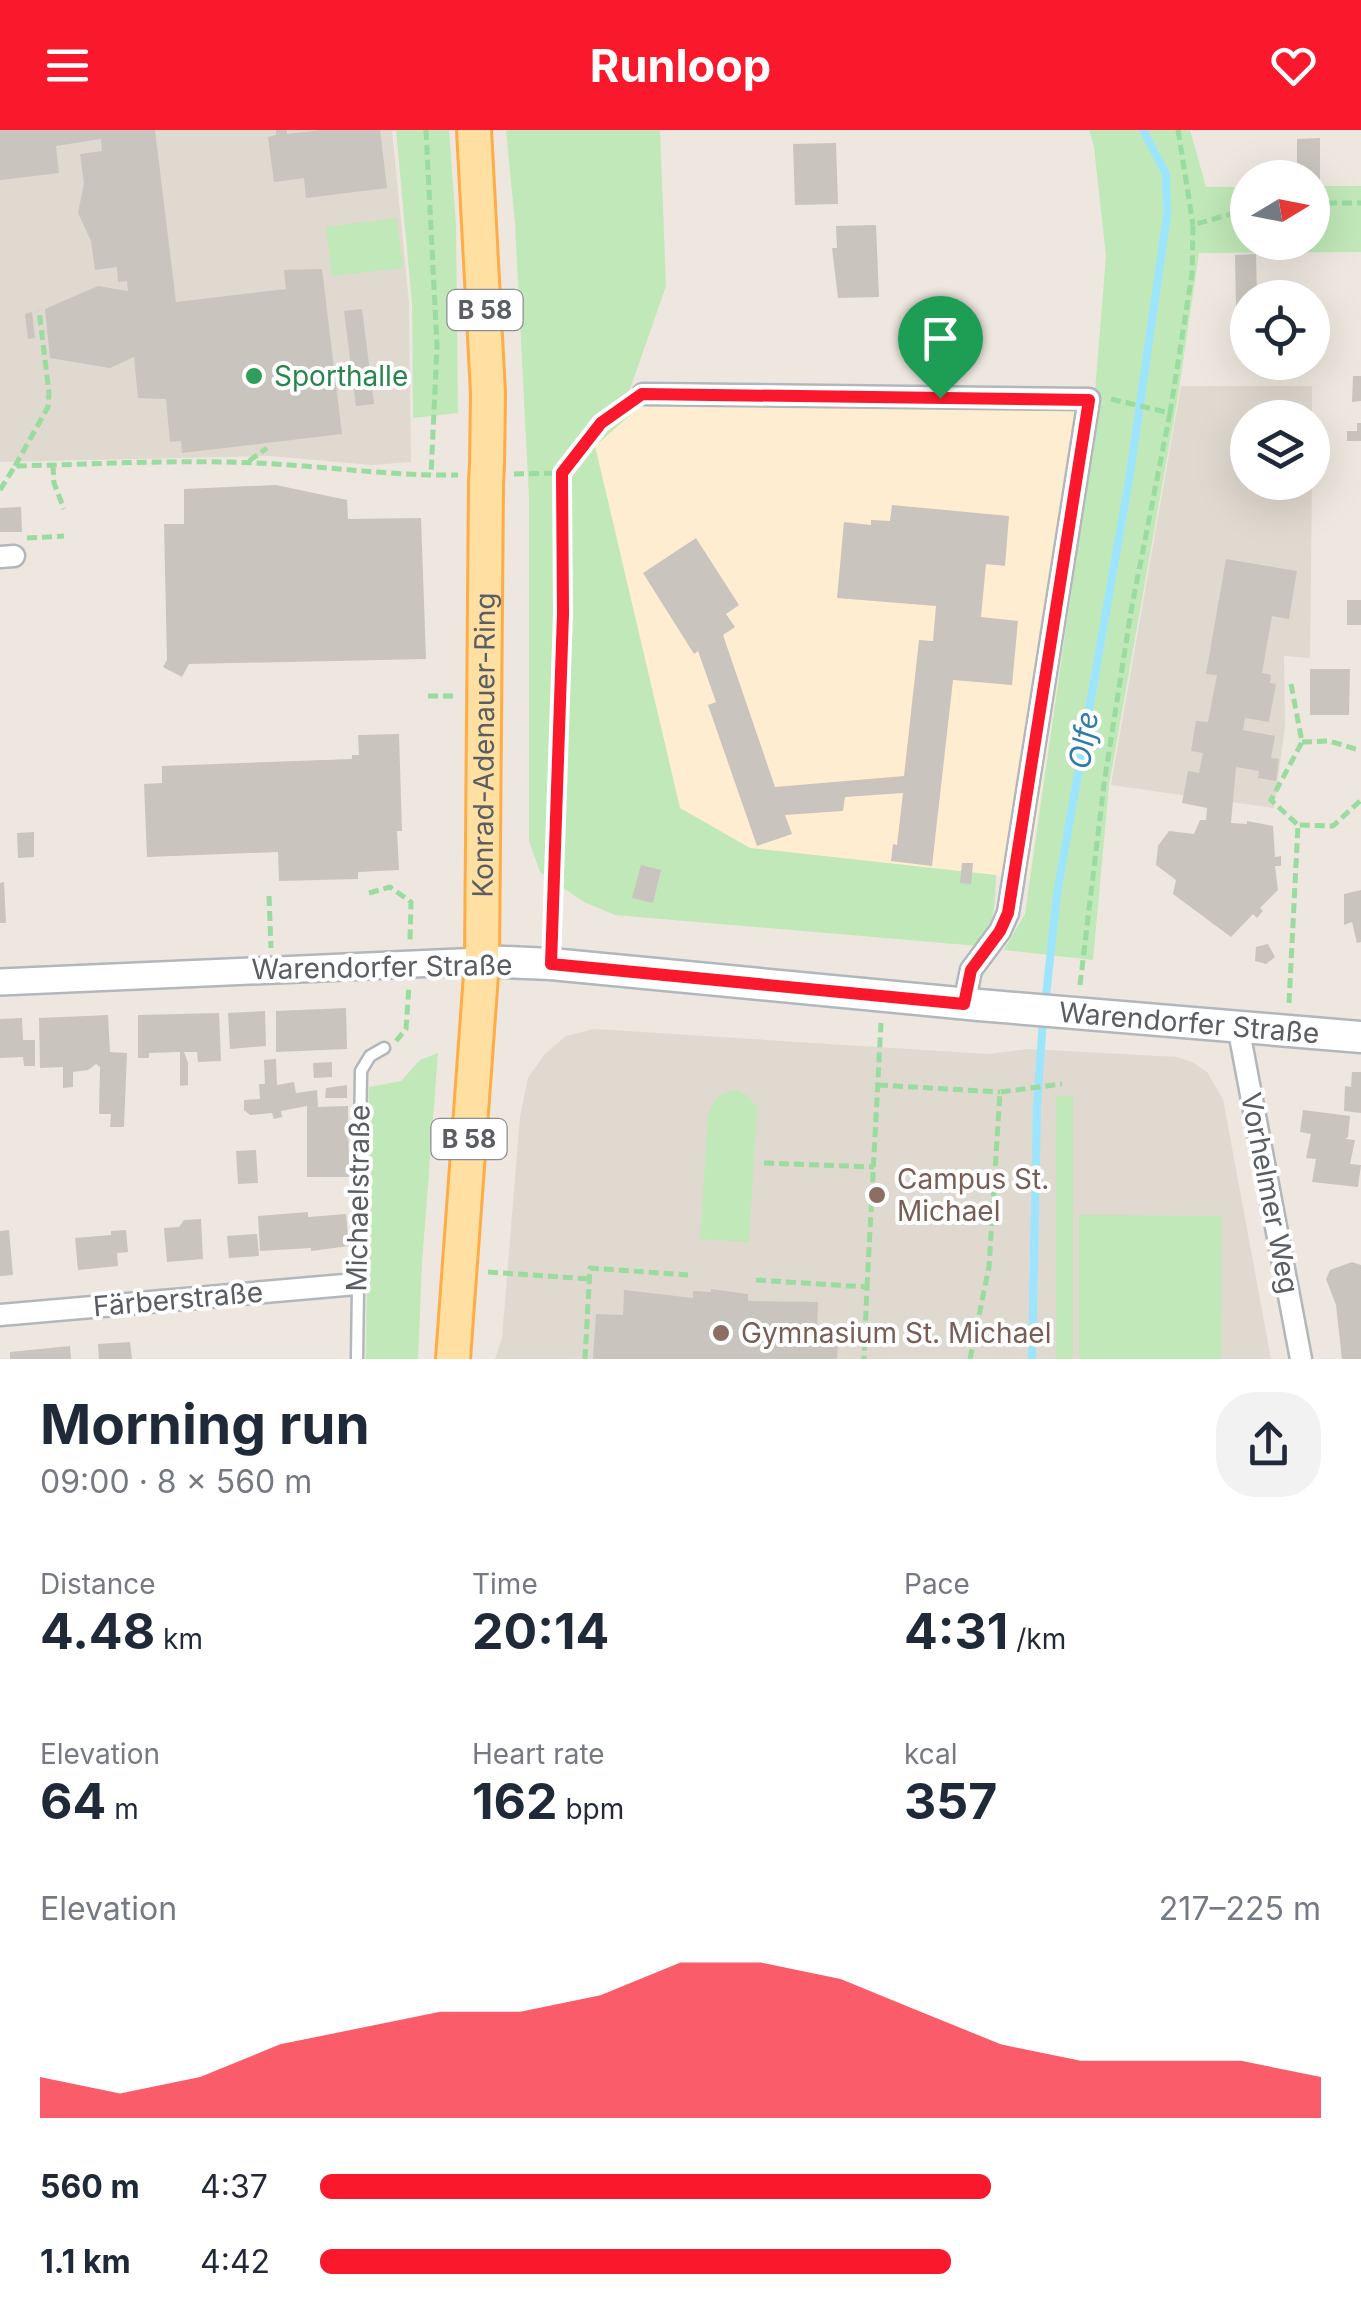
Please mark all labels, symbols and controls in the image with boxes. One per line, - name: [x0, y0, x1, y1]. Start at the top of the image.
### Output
- icon: menu: [40, 38, 95, 93]
- text: Runloop: [590, 38, 771, 93]
- icon: heart: [1266, 38, 1321, 93]
- north arrow: [1230, 160, 1330, 260]
- map controls: [1230, 160, 1330, 500]
- button: locate: [1230, 280, 1330, 380]
- road number: B 58: [448, 290, 522, 330]
- pin: [898, 296, 983, 399]
- icon: arrive: [913, 311, 968, 366]
- place label: Sporthalle: [274, 359, 408, 393]
- marker: Sporthalle: [243, 365, 265, 387]
- button: layers: [1230, 400, 1330, 500]
- street label: Konrad-Adenauer-Ring: [466, 592, 502, 898]
- water label: Olfe: [1061, 709, 1105, 771]
- street label: Warendorfer Straße: [251, 948, 513, 986]
- street label: Warendorfer Straße: [1058, 995, 1321, 1050]
- street label: Vorhelmer Weg: [1234, 1089, 1306, 1297]
- street label: Michaelstraße: [339, 1104, 377, 1292]
- road number: B 58: [432, 1119, 506, 1159]
- place label: Campus St. Michael: [897, 1162, 1049, 1228]
- marker: Campus St. Michael: [866, 1184, 888, 1206]
- street label: Färberstraße: [92, 1275, 264, 1323]
- place label: Gymnasium St. Michael: [741, 1316, 1051, 1350]
- marker: Gymnasium St. Michael: [710, 1322, 732, 1344]
- text: Morning run: [40, 1391, 370, 1457]
- button: share: [1216, 1392, 1321, 1497]
- text: 09:00 · 8 × 560 m: [40, 1462, 312, 1501]
- text: Distance: [40, 1567, 156, 1601]
- text: Time: [472, 1567, 538, 1601]
- text: Pace: [904, 1567, 970, 1601]
- text: 4.48: [40, 1601, 155, 1661]
- text: 20:14: [472, 1601, 609, 1661]
- text: 4:31: [904, 1601, 1008, 1661]
- text: km: [155, 1622, 203, 1656]
- text: /km: [1008, 1622, 1066, 1656]
- text: Elevation: [40, 1737, 160, 1771]
- text: Heart rate: [472, 1737, 605, 1771]
- text: kcal: [904, 1737, 958, 1771]
- text: 64: [40, 1771, 106, 1831]
- text: 162: [472, 1771, 558, 1831]
- text: 357: [904, 1771, 997, 1831]
- text: m: [106, 1792, 139, 1826]
- text: bpm: [558, 1792, 624, 1826]
- text: Elevation: [40, 1889, 177, 1928]
- text: 217–225 m: [1159, 1889, 1321, 1928]
- text: 560 m: [40, 2167, 140, 2206]
- text: 4:37: [200, 2167, 268, 2206]
- text: 1.1 km: [40, 2242, 131, 2281]
- text: 4:42: [200, 2242, 270, 2281]

